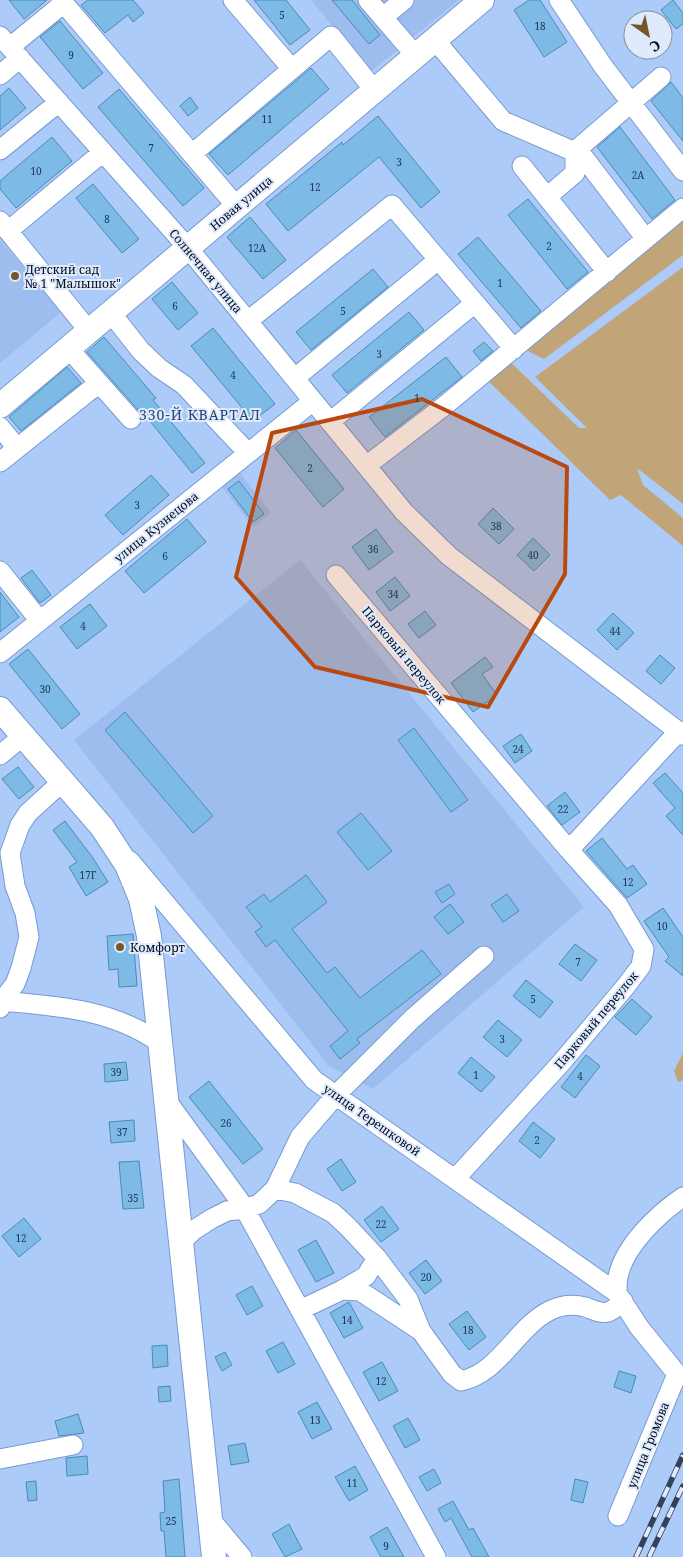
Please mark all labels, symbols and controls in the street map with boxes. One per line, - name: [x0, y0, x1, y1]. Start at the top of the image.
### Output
- house number: 5: [279, 8, 285, 22]
- north arrow: [623, 10, 673, 60]
- house number: 18: [534, 19, 546, 33]
- text: С: [646, 36, 664, 57]
- house number: 9: [68, 48, 74, 62]
- house number: 11: [261, 112, 273, 126]
- house number: 7: [148, 141, 154, 155]
- house number: 3: [396, 155, 402, 169]
- house number: 10: [30, 164, 42, 178]
- house number: 2А: [632, 168, 645, 182]
- street label: Новая улица: [206, 172, 276, 234]
- house number: 12: [309, 180, 321, 194]
- house number: 8: [104, 212, 110, 226]
- street label: Солнечная улица: [166, 225, 247, 317]
- house number: 2: [546, 239, 552, 253]
- house number: 12А: [248, 241, 267, 255]
- place label: Детский сад № 1 "Малышок": [25, 261, 121, 292]
- marker: Детский сад № 1 "Малышок": [9, 270, 21, 282]
- house number: 1: [497, 276, 503, 290]
- house number: 6: [172, 299, 178, 313]
- house number: 5: [340, 304, 346, 318]
- house number: 3: [376, 347, 382, 361]
- house number: 4: [230, 368, 236, 382]
- house number: 1: [414, 391, 420, 405]
- district label: 330-Й КВАРТАЛ: [139, 405, 261, 424]
- house number: 2: [307, 461, 313, 475]
- street label: улица Кузнецова: [110, 488, 202, 566]
- house number: 3: [134, 498, 140, 512]
- house number: 38: [490, 519, 502, 533]
- house number: 36: [367, 542, 379, 556]
- house number: 40: [527, 548, 539, 562]
- house number: 6: [162, 549, 168, 563]
- house number: 34: [387, 587, 399, 601]
- street label: Парковый переулок: [358, 603, 450, 708]
- house number: 4: [80, 619, 86, 633]
- house number: 44: [609, 624, 621, 638]
- house number: 30: [39, 682, 51, 696]
- house number: 24: [512, 742, 524, 756]
- house number: 22: [557, 802, 569, 816]
- house number: 17Г: [80, 868, 97, 882]
- house number: 12: [622, 875, 634, 889]
- house number: 10: [656, 919, 668, 933]
- place label: Комфорт: [130, 939, 186, 956]
- marker: Комфорт: [114, 941, 126, 953]
- house number: 7: [575, 955, 581, 969]
- street label: Парковый переулок: [550, 967, 642, 1072]
- house number: 5: [530, 992, 536, 1006]
- house number: 3: [499, 1032, 505, 1046]
- house number: 39: [110, 1065, 122, 1079]
- house number: 1: [473, 1068, 479, 1082]
- house number: 4: [577, 1069, 583, 1083]
- street label: улица Терешковой: [320, 1080, 424, 1160]
- house number: 26: [220, 1116, 232, 1130]
- house number: 37: [116, 1125, 128, 1139]
- house number: 2: [534, 1133, 540, 1147]
- house number: 35: [127, 1191, 139, 1205]
- house number: 22: [375, 1217, 387, 1231]
- house number: 12: [15, 1231, 27, 1245]
- house number: 20: [420, 1270, 432, 1284]
- house number: 14: [341, 1313, 353, 1327]
- house number: 18: [462, 1323, 474, 1337]
- house number: 12: [375, 1374, 387, 1388]
- street label: улица Громова: [623, 1399, 673, 1491]
- house number: 13: [309, 1413, 321, 1427]
- house number: 11: [346, 1476, 358, 1490]
- house number: 25: [165, 1514, 177, 1528]
- house number: 9: [383, 1539, 389, 1553]

